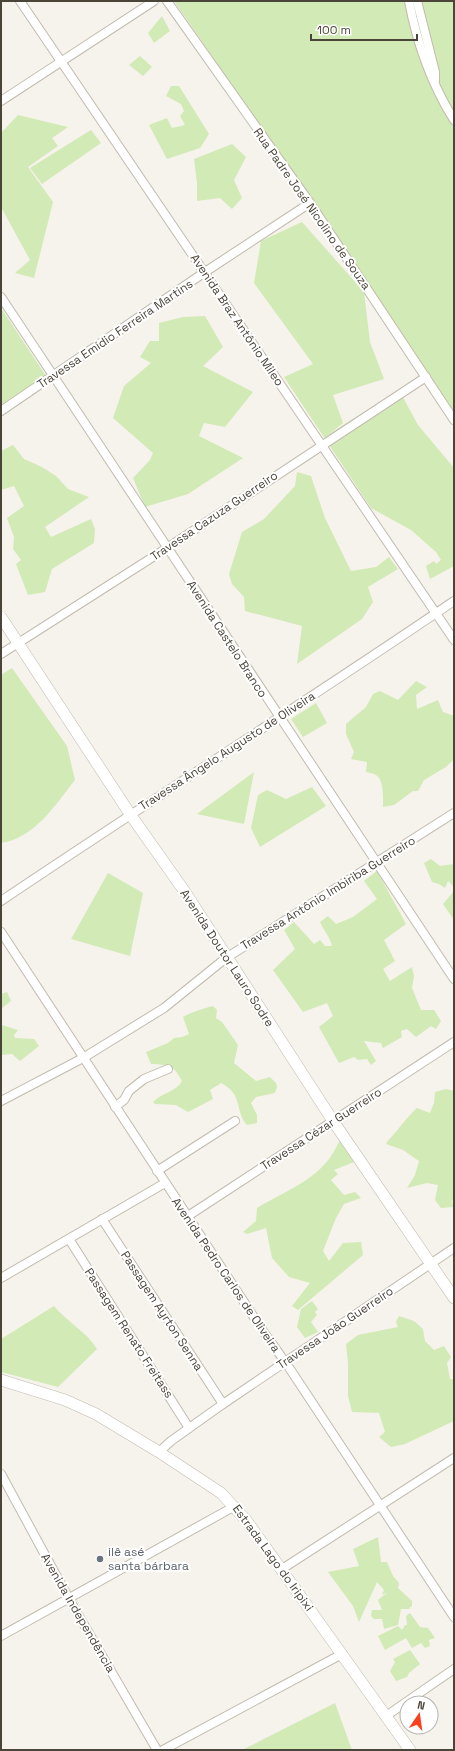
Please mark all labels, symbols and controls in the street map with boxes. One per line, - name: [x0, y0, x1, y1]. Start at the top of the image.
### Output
- scale bar: [311, 16, 417, 42]
- text: 100 m: [317, 22, 351, 38]
- street label: Rua Padre José Nicolino de Souza: [250, 125, 374, 293]
- street label: Avenida Braz Antônio Mileo: [187, 251, 287, 389]
- street label: Travessa Emídio Ferreira Martins: [34, 276, 196, 392]
- street label: Travessa Cazuza Guerreiro: [147, 467, 281, 565]
- street label: Avenida Castelo Branco: [183, 577, 271, 701]
- street label: Travessa Ângelo Augusto de Oliveira: [136, 688, 318, 814]
- street label: Travessa Antônio Imbiriba Guerreiro: [238, 832, 418, 954]
- street label: Avenida Doutor Lauro Sodre: [176, 886, 278, 1030]
- street label: Travessa Cézar Guerreiro: [257, 1084, 385, 1174]
- street label: Avenida Pedro Carlos de Oliveira: [168, 1194, 284, 1356]
- street label: Passagem Ayrton Senna: [117, 1248, 207, 1374]
- street label: Passagem Renato Freitass: [81, 1265, 177, 1401]
- street label: Travessa João Guerreiro: [274, 1283, 396, 1373]
- street label: Estrada Lago do Iripixi: [229, 1501, 317, 1615]
- place label: ilê asé santa bárbara: [108, 1544, 189, 1574]
- street label: Avenida Independência: [37, 1550, 119, 1676]
- marker: ilê asé santa bárbara: [95, 1554, 105, 1564]
- north arrow: [399, 1695, 439, 1735]
- text: N: [416, 1698, 426, 1713]

